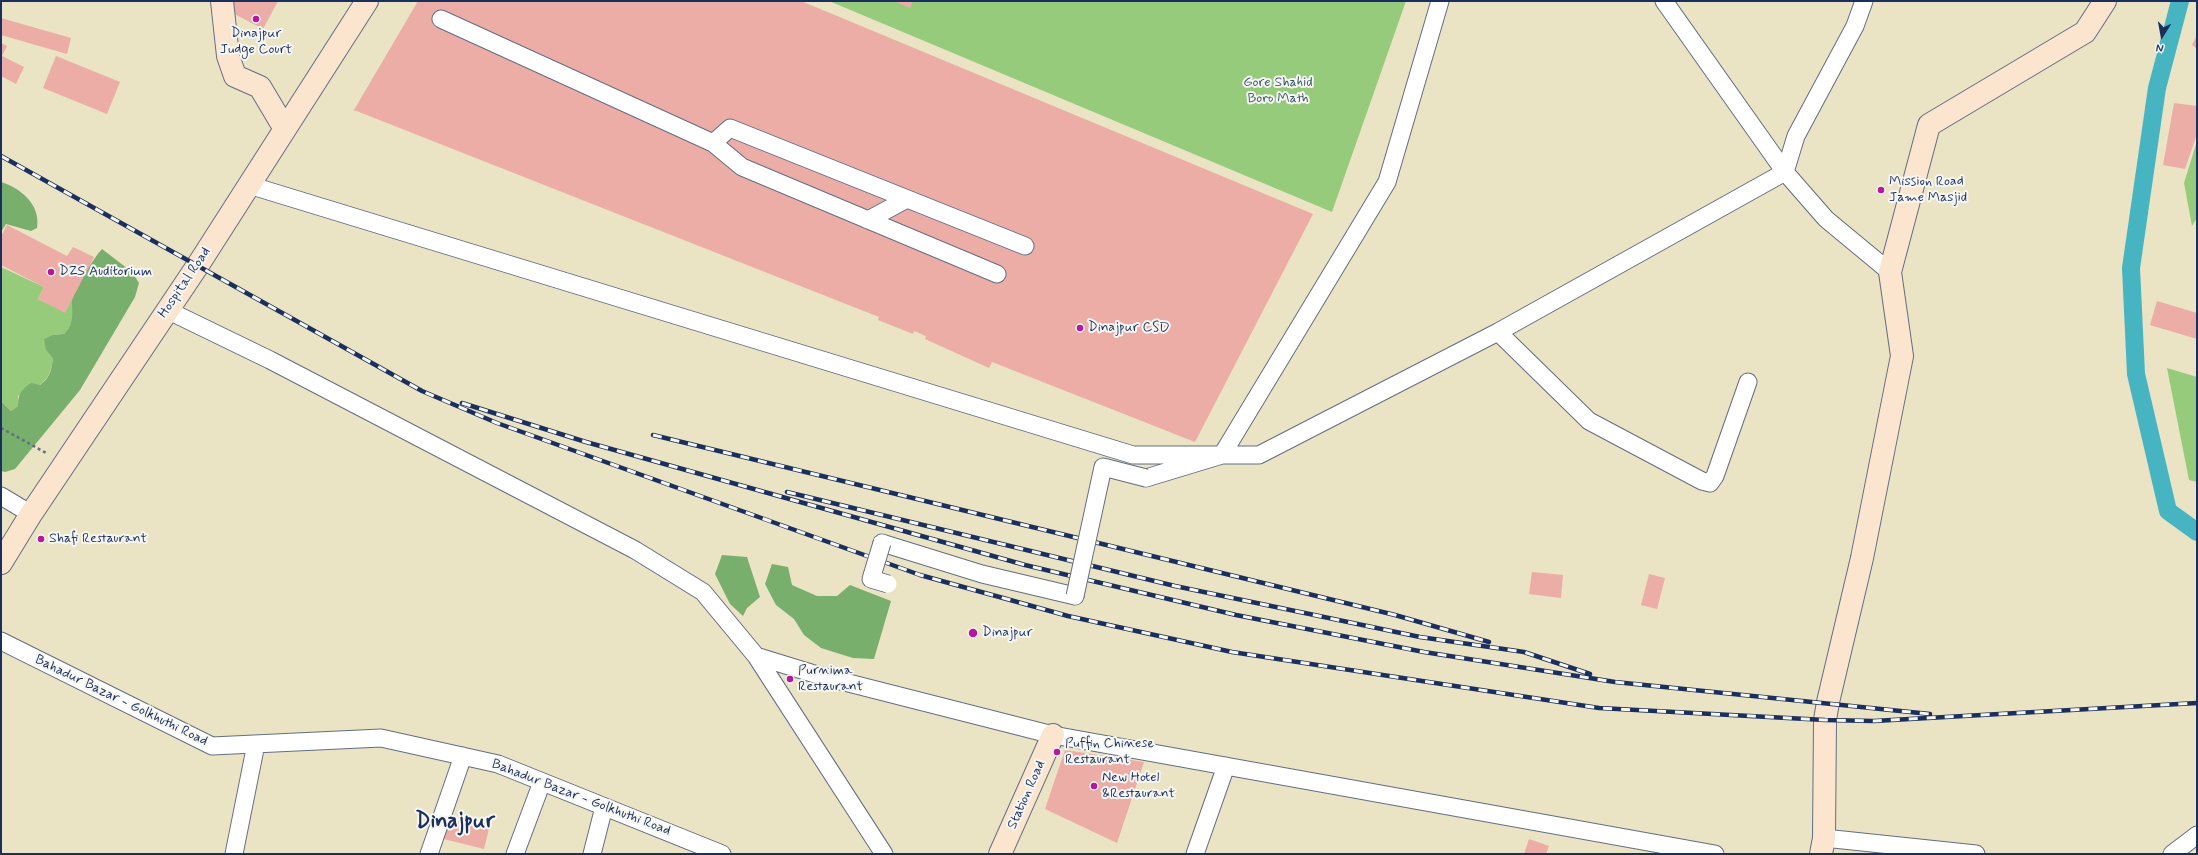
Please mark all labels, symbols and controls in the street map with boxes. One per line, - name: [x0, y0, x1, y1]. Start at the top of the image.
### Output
- marker: Dinajpur Judge Court: [251, 14, 261, 24]
- north arrow: [2142, 16, 2182, 56]
- place label: Dinajpur Judge Court: [220, 26, 292, 58]
- text: N: [2155, 40, 2165, 55]
- park label: Gore Shahid Boro Math: [1243, 75, 1313, 108]
- place label: Mission Road Jame Masjid: [1889, 174, 1967, 206]
- marker: Mission Road Jame Masjid: [1876, 185, 1886, 195]
- street label: Hospital Road: [155, 244, 215, 322]
- place label: DZS Auditorium: [59, 264, 152, 280]
- marker: DZS Auditorium: [46, 267, 56, 277]
- place label: Dinajpur CSD: [1088, 320, 1170, 336]
- marker: Dinajpur CSD: [1075, 323, 1085, 333]
- place label: Shafi Restaurant: [49, 531, 147, 547]
- marker: Shafi Restaurant: [36, 534, 46, 544]
- place label: Dinajpur: [982, 625, 1033, 641]
- marker: Dinajpur: [967, 627, 979, 639]
- street label: Bahadur Bazar - Golkhuthi Road: [32, 652, 210, 750]
- place label: Purnima Restaurant: [798, 663, 863, 696]
- marker: Purnima Restaurant: [785, 674, 795, 684]
- place label: Puffin Chinese Restaurant: [1065, 736, 1154, 768]
- marker: Puffin Chinese Restaurant: [1052, 747, 1062, 757]
- street label: Bahadur Bazar - Golkhuthi Road: [489, 756, 673, 840]
- street label: Station Road: [1004, 758, 1050, 832]
- place label: New Hotel &Restaurant: [1102, 770, 1175, 802]
- marker: New Hotel &Restaurant: [1089, 781, 1099, 791]
- district label: Dinajpur: [415, 809, 495, 835]

